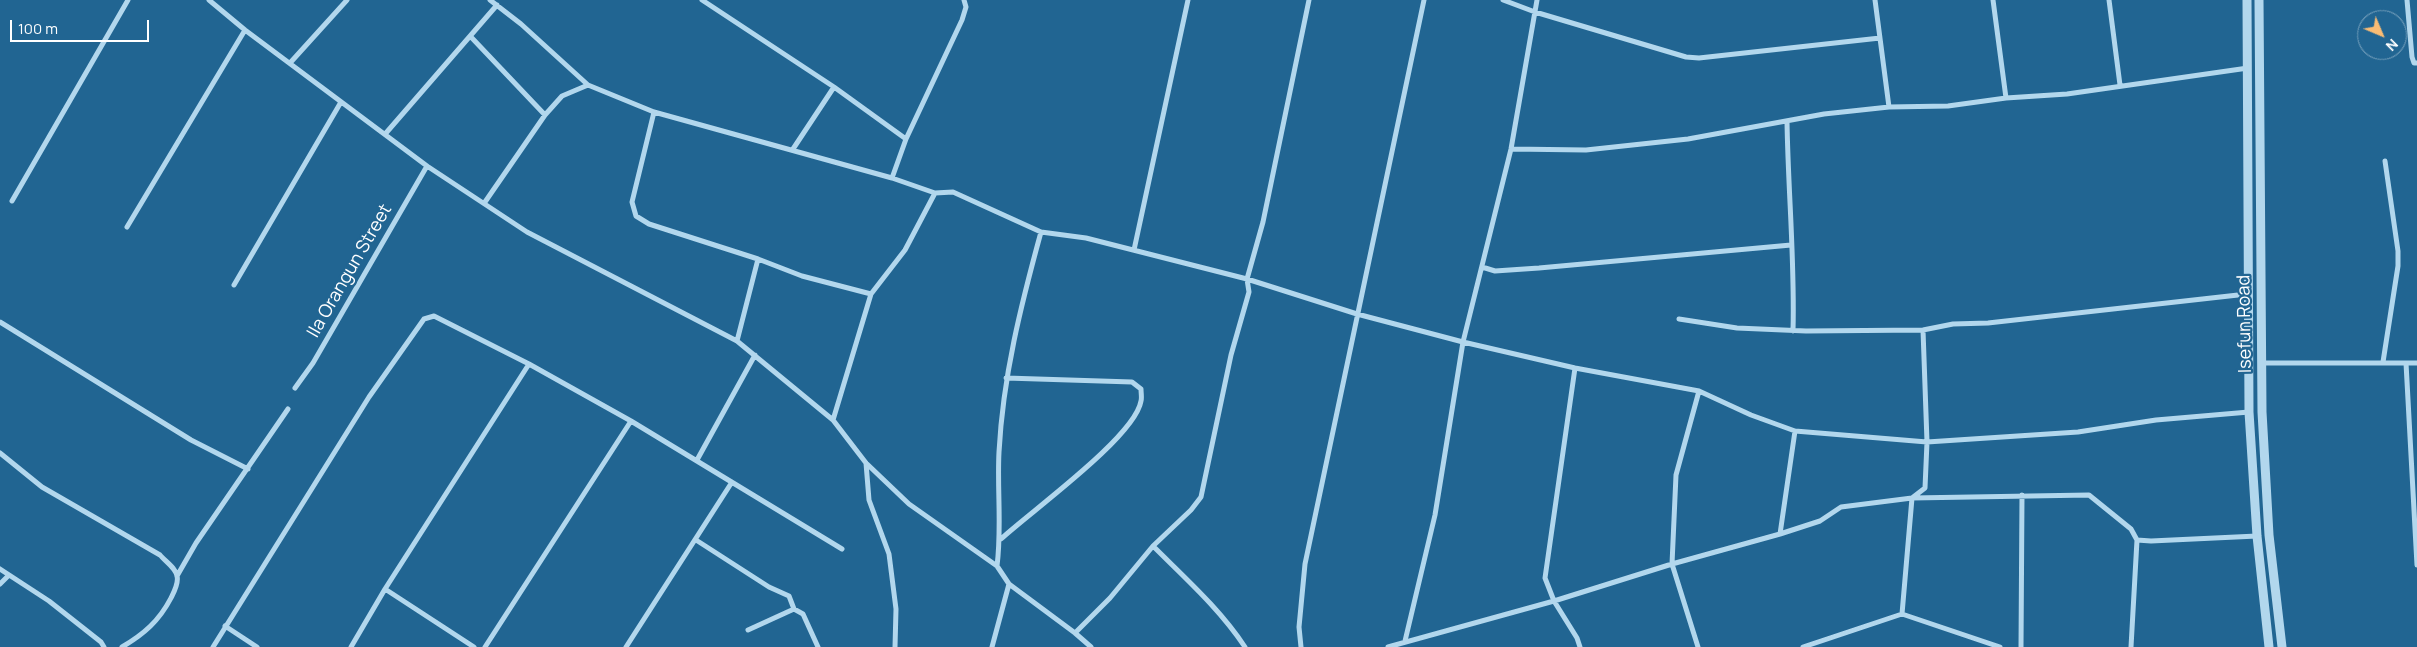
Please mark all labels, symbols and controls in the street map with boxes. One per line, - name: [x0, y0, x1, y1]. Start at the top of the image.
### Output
- scale bar: [12, 10, 151, 42]
- north arrow: [2357, 10, 2407, 60]
- text: 100 m: [18, 18, 58, 39]
- text: N: [2382, 35, 2403, 56]
- street label: Ila Orangun Street: [303, 200, 397, 342]
- street label: Isefun Road: [2233, 275, 2257, 373]

